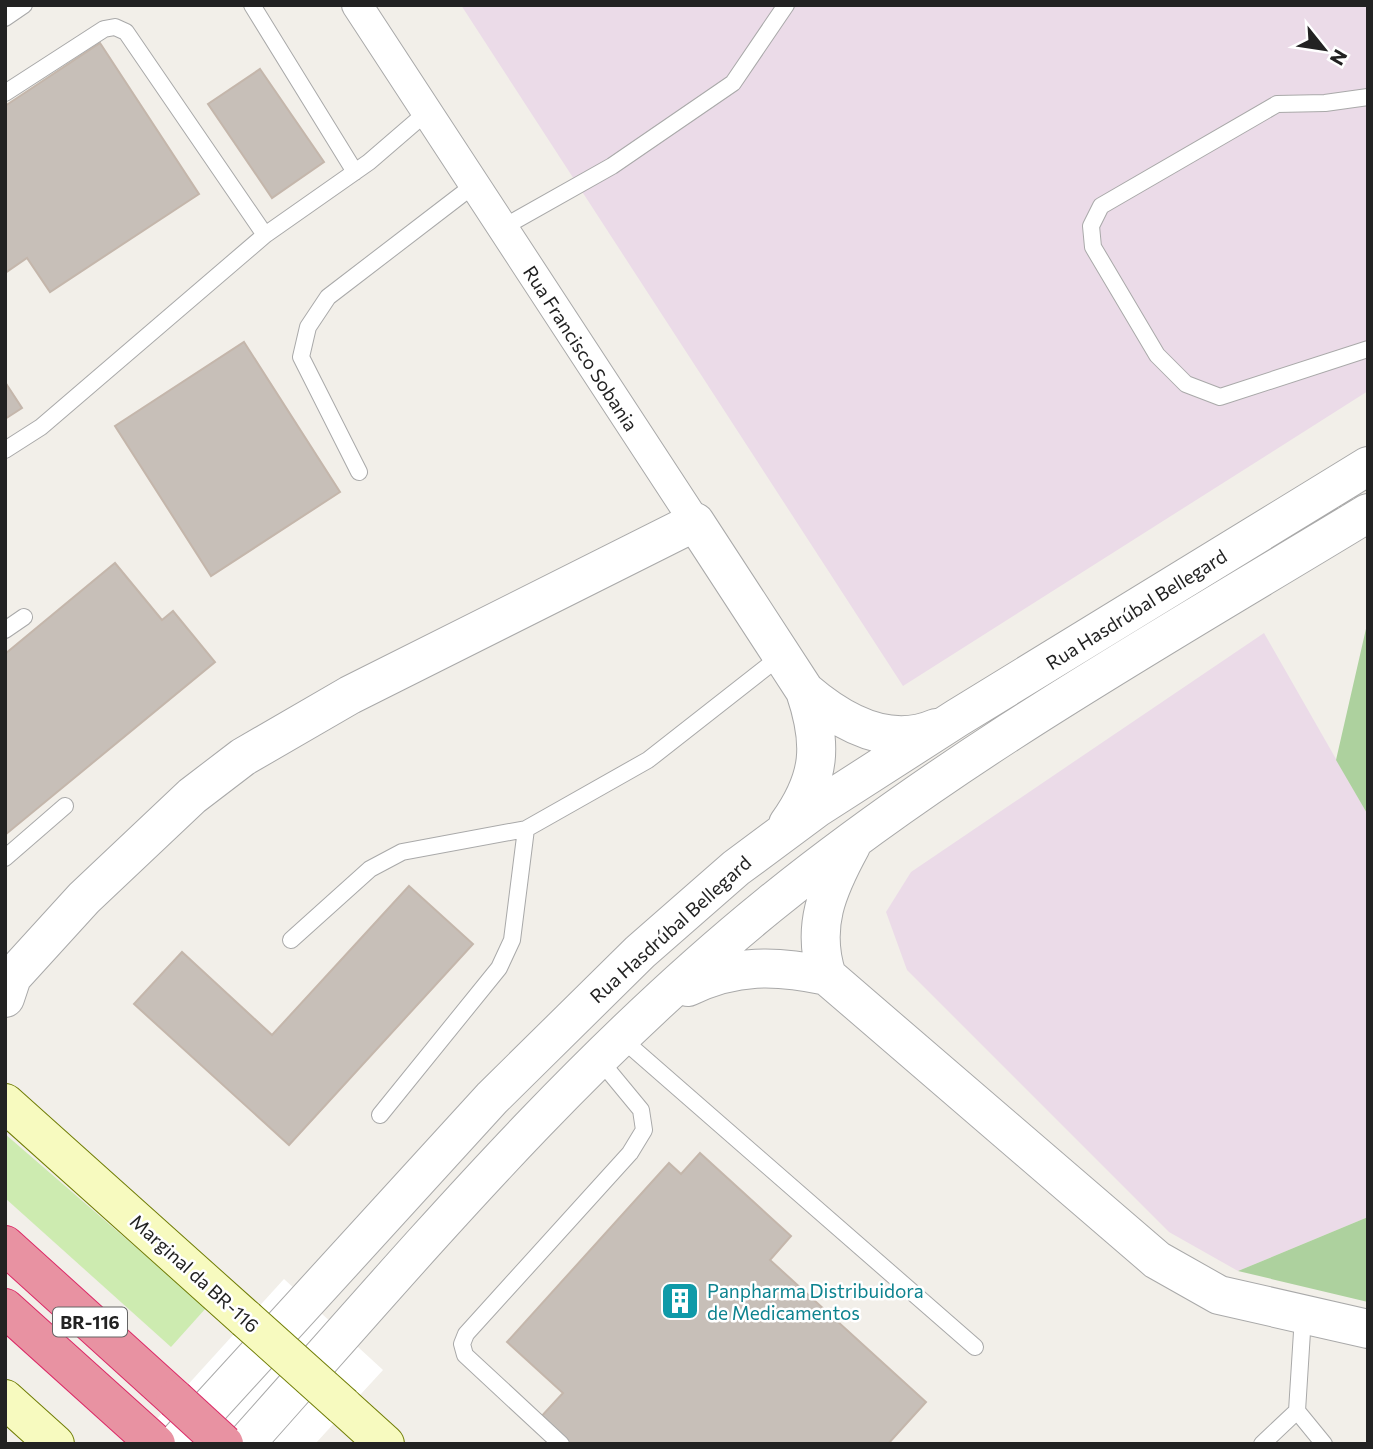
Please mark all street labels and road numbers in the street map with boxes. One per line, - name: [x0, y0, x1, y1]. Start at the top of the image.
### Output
- street label: Rua Francisco Sobania: [519, 261, 643, 435]
- street label: Rua Hasdrúbal Bellegard: [1041, 544, 1231, 674]
- street label: Rua Hasdrúbal Bellegard: [585, 851, 755, 1007]
- street label: Marginal da BR-116: [126, 1209, 264, 1337]
- road number: BR-116: [53, 1308, 127, 1336]

